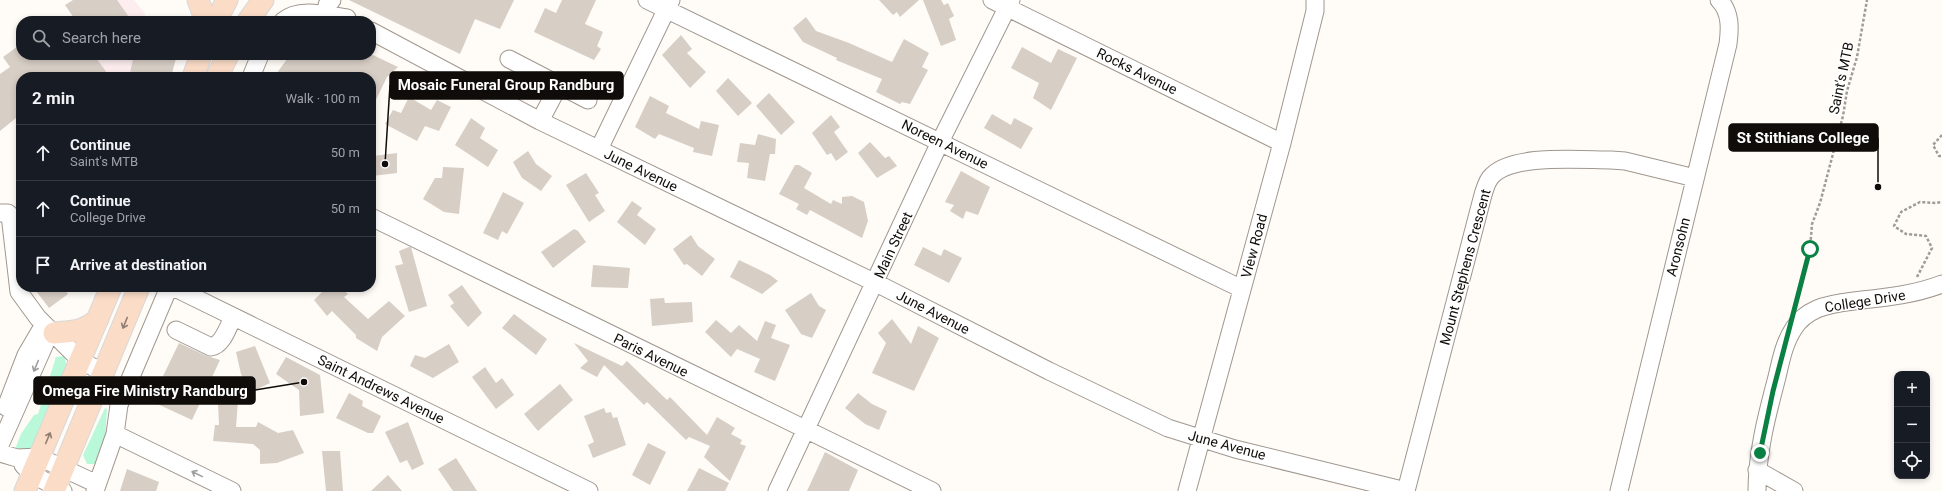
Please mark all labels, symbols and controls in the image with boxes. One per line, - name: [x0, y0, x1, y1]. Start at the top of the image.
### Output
- search box: [16, 16, 376, 60]
- icon: search: [30, 27, 52, 49]
- text: Search here: [62, 29, 141, 47]
- street label: Saint's MTB: [1826, 40, 1856, 116]
- street label: Rocks Avenue: [1094, 45, 1180, 97]
- callout: Mosaic Funeral Group Randburg: [390, 72, 623, 99]
- text: Mosaic Funeral Group Randburg: [398, 76, 614, 94]
- text: 2 min: [32, 88, 75, 108]
- text: Walk · 100 m: [285, 91, 360, 106]
- street label: Noreen Avenue: [899, 116, 991, 172]
- callout: St Stithians College: [1729, 124, 1878, 151]
- text: St Stithians College: [1737, 129, 1869, 147]
- text: Continue: [70, 136, 131, 154]
- icon: ahead: [32, 142, 54, 164]
- text: 50 m: [331, 145, 360, 160]
- street label: June Avenue: [602, 145, 680, 195]
- text: Saint's MTB: [70, 154, 138, 169]
- street label: Mount Stephens Crescent: [1436, 187, 1494, 347]
- text: Continue: [70, 192, 131, 210]
- icon: ahead: [32, 198, 54, 220]
- text: 50 m: [331, 201, 360, 216]
- street label: Main Street: [871, 209, 916, 281]
- text: College Drive: [70, 210, 146, 225]
- street label: View Road: [1238, 212, 1270, 280]
- street label: Aronsohn: [1663, 216, 1693, 278]
- route start: [1801, 240, 1819, 258]
- icon: arrive: [32, 254, 54, 276]
- text: Arrive at destination: [70, 256, 207, 274]
- street label: June Avenue: [894, 287, 972, 337]
- street label: College Drive: [1823, 287, 1907, 315]
- one-way arrow: [120, 317, 128, 329]
- street label: Paris Avenue: [611, 330, 691, 380]
- street label: Saint Andrews Avenue: [315, 351, 447, 427]
- one-way arrow: [32, 359, 39, 371]
- map controls: [1894, 371, 1930, 479]
- button: +: [1894, 371, 1930, 407]
- callout: Omega Fire Ministry Randburg: [34, 377, 255, 404]
- text: Omega Fire Ministry Randburg: [42, 382, 248, 400]
- button: −: [1894, 407, 1930, 443]
- street label: June Avenue: [1186, 427, 1268, 463]
- one-way arrow: [44, 432, 52, 444]
- button: locate: [1894, 443, 1930, 479]
- route end: [1751, 444, 1769, 462]
- one-way arrow: [192, 470, 204, 477]

